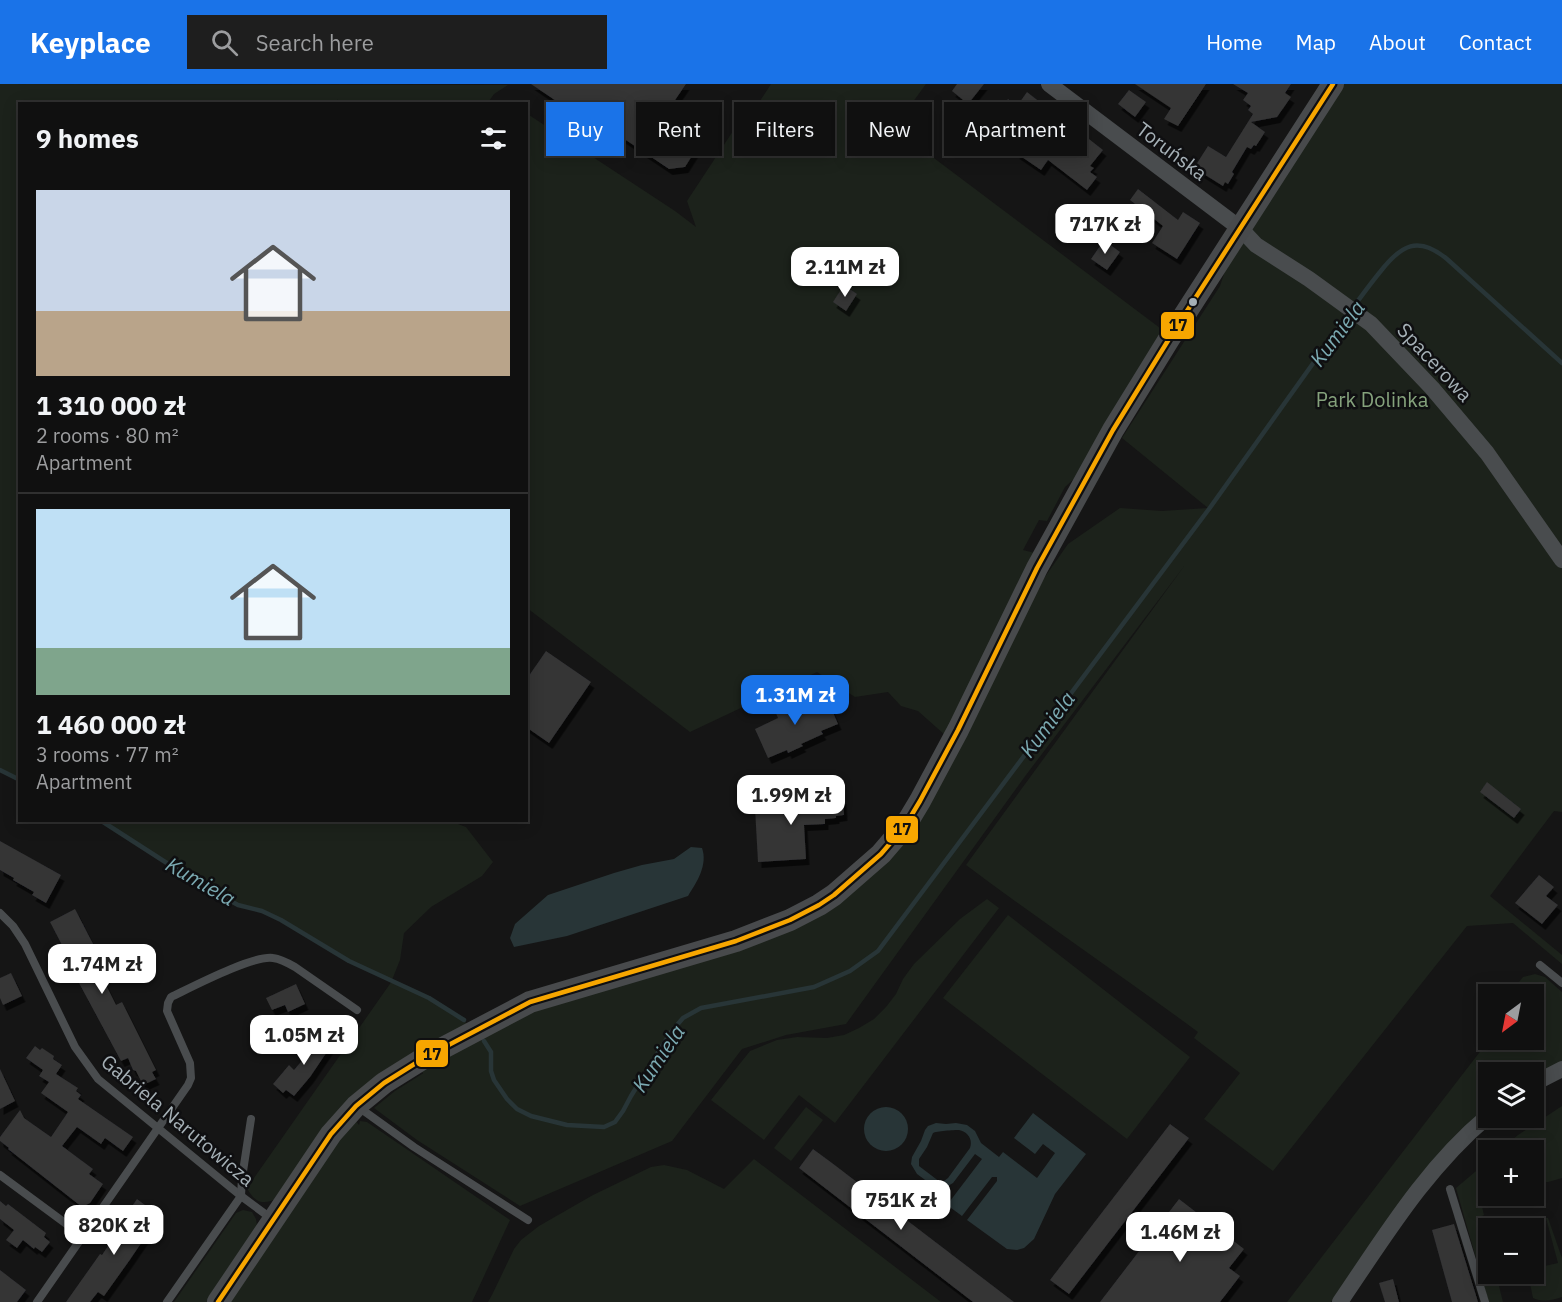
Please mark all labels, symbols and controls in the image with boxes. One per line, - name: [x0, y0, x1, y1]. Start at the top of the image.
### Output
- search box: [187, 15, 607, 69]
- text: Keyplace: [30, 24, 151, 61]
- icon: search: [208, 26, 241, 59]
- text: Search here: [256, 28, 374, 57]
- text: Home: [1206, 28, 1263, 56]
- text: Map: [1296, 28, 1336, 56]
- text: About: [1369, 28, 1426, 56]
- text: Contact: [1459, 28, 1532, 56]
- chip: Buy: [546, 102, 624, 156]
- chip: Rent: [636, 102, 722, 156]
- chip: Filters: [734, 102, 835, 156]
- chip: New: [847, 102, 932, 156]
- chip: Apartment: [944, 102, 1087, 156]
- street label: Toruńska: [1131, 115, 1213, 187]
- text: 9 homes: [36, 121, 139, 155]
- icon: filters: [477, 122, 510, 155]
- pin: 717K zł: [1050, 204, 1160, 255]
- text: 717K zł: [1069, 210, 1141, 237]
- icon: home: [219, 229, 327, 337]
- pin: 2.11M zł: [783, 247, 907, 298]
- text: 2.11M zł: [805, 253, 885, 280]
- water label: Kumiela: [1303, 294, 1371, 372]
- unlabelled marker: [1187, 296, 1199, 308]
- line badge: 17: [1160, 311, 1195, 340]
- text: 17: [1168, 315, 1188, 335]
- street label: Spacerowa: [1391, 317, 1479, 408]
- park label: Park Dolinka: [1316, 386, 1429, 413]
- text: 1 310 000 zł: [36, 388, 185, 422]
- text: 2 rooms · 80 m²: [36, 422, 179, 449]
- text: Apartment: [36, 449, 132, 476]
- icon: home: [219, 548, 327, 656]
- pin: 1.31M zł: [733, 675, 857, 726]
- text: 1.31M zł: [755, 681, 835, 708]
- water label: Kumiela: [1013, 685, 1081, 763]
- text: 1 460 000 zł: [36, 707, 185, 741]
- text: 3 rooms · 77 m²: [36, 741, 179, 768]
- text: Apartment: [36, 768, 132, 795]
- pin: 1.99M zł: [729, 775, 853, 826]
- text: 1.99M zł: [751, 781, 831, 808]
- line badge: 17: [885, 815, 919, 844]
- text: 17: [892, 819, 912, 839]
- water label: Kumiela: [161, 850, 241, 912]
- pin: 1.74M zł: [40, 944, 164, 995]
- text: 1.74M zł: [62, 950, 142, 977]
- north arrow: [1478, 984, 1544, 1050]
- map controls: [1478, 984, 1544, 1284]
- pin: 1.05M zł: [242, 1015, 366, 1066]
- water label: Kumiela: [625, 1019, 691, 1097]
- text: 1.05M zł: [264, 1021, 344, 1048]
- line badge: 17: [415, 1039, 449, 1068]
- text: 17: [422, 1044, 442, 1064]
- street label: Gabriela Narutowicza: [96, 1048, 261, 1192]
- button: layers: [1478, 1062, 1544, 1128]
- button: +: [1478, 1140, 1544, 1206]
- pin: 751K zł: [846, 1180, 956, 1231]
- text: 751K zł: [865, 1186, 937, 1213]
- pin: 820K zł: [59, 1205, 169, 1256]
- text: 820K zł: [78, 1211, 150, 1238]
- pin: 1.46M zł: [1118, 1212, 1242, 1263]
- text: 1.46M zł: [1140, 1218, 1220, 1245]
- button: −: [1478, 1218, 1544, 1284]

